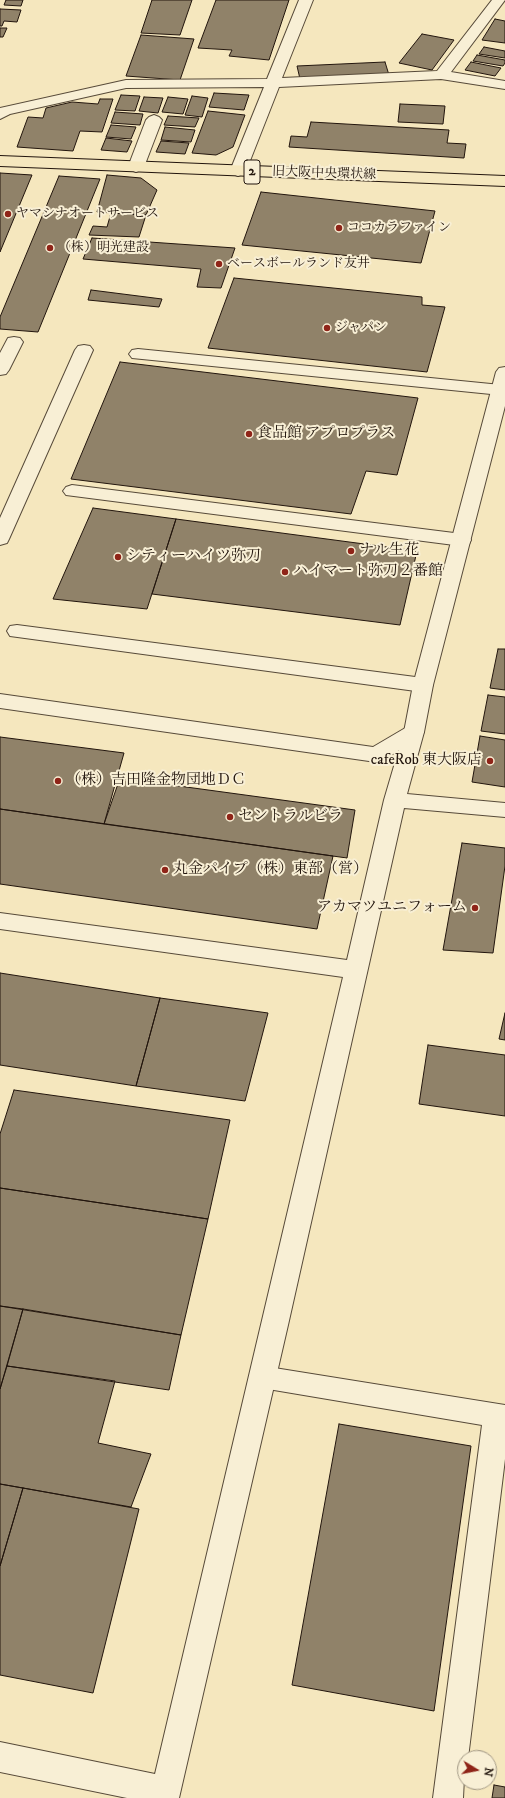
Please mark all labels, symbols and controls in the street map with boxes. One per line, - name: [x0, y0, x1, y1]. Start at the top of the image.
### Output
- road number: 2: [244, 160, 260, 184]
- street label: 旧大阪中央環状線: [272, 164, 376, 184]
- place label: ヤマシナオートサービス: [16, 206, 159, 222]
- marker: ヤマシナオートサービス: [3, 209, 13, 219]
- place label: ココカラファイン: [347, 220, 451, 236]
- marker: ココカラファイン: [334, 223, 344, 233]
- place label: （株）明光建設: [58, 240, 149, 256]
- marker: （株）明光建設: [45, 243, 55, 253]
- place label: ベースボールランド友井: [227, 256, 370, 272]
- marker: ベースボールランド友井: [214, 259, 224, 269]
- place label: ジャパン: [335, 320, 387, 336]
- marker: ジャパン: [322, 323, 332, 333]
- place label: 食品館 アプロプラス: [257, 425, 395, 443]
- marker: 食品館 アプロプラス: [244, 429, 254, 439]
- place label: ナル生花: [359, 542, 419, 560]
- marker: ナル生花: [346, 546, 356, 556]
- place label: シティーハイツ弥刀: [126, 548, 261, 566]
- marker: シティーハイツ弥刀: [113, 552, 123, 562]
- place label: ハイマート弥刀２番館: [293, 563, 443, 581]
- marker: ハイマート弥刀２番館: [280, 567, 290, 577]
- place label: cafeRob 東大阪店: [371, 752, 482, 770]
- marker: cafeRob 東大阪店: [485, 756, 495, 766]
- place label: （株）吉田隆金物団地ＤＣ: [66, 772, 246, 790]
- marker: （株）吉田隆金物団地ＤＣ: [53, 776, 63, 786]
- place label: セントラルビラ: [238, 808, 343, 826]
- marker: セントラルビラ: [225, 812, 235, 822]
- place label: 丸金パイプ（株）東部（営）: [173, 861, 368, 879]
- marker: 丸金パイプ（株）東部（営）: [160, 865, 170, 875]
- place label: アカマツユニフォーム: [317, 899, 467, 917]
- marker: アカマツユニフォーム: [470, 903, 480, 913]
- north arrow: [457, 1750, 497, 1790]
- text: N: [480, 1766, 496, 1778]

